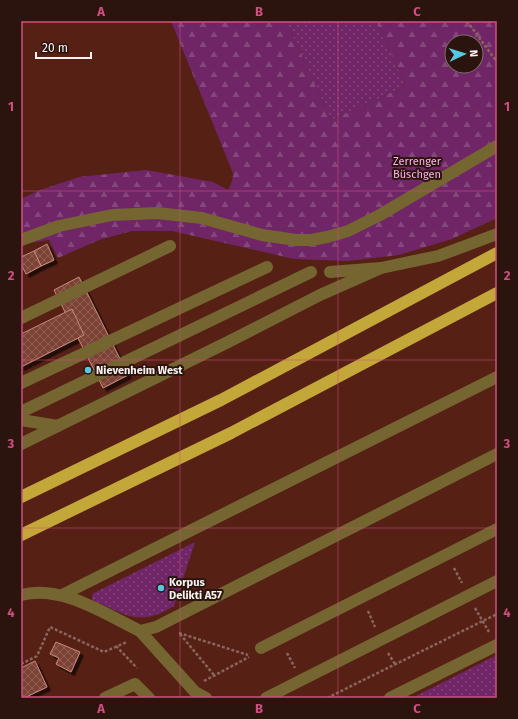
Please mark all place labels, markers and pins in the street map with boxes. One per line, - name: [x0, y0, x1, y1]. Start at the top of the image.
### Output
- place label: Nievenheim West: [96, 364, 183, 377]
- marker: Nievenheim West: [83, 365, 93, 375]
- place label: Korpus Delikti A57: [169, 576, 222, 602]
- marker: Korpus Delikti A57: [156, 583, 166, 593]

